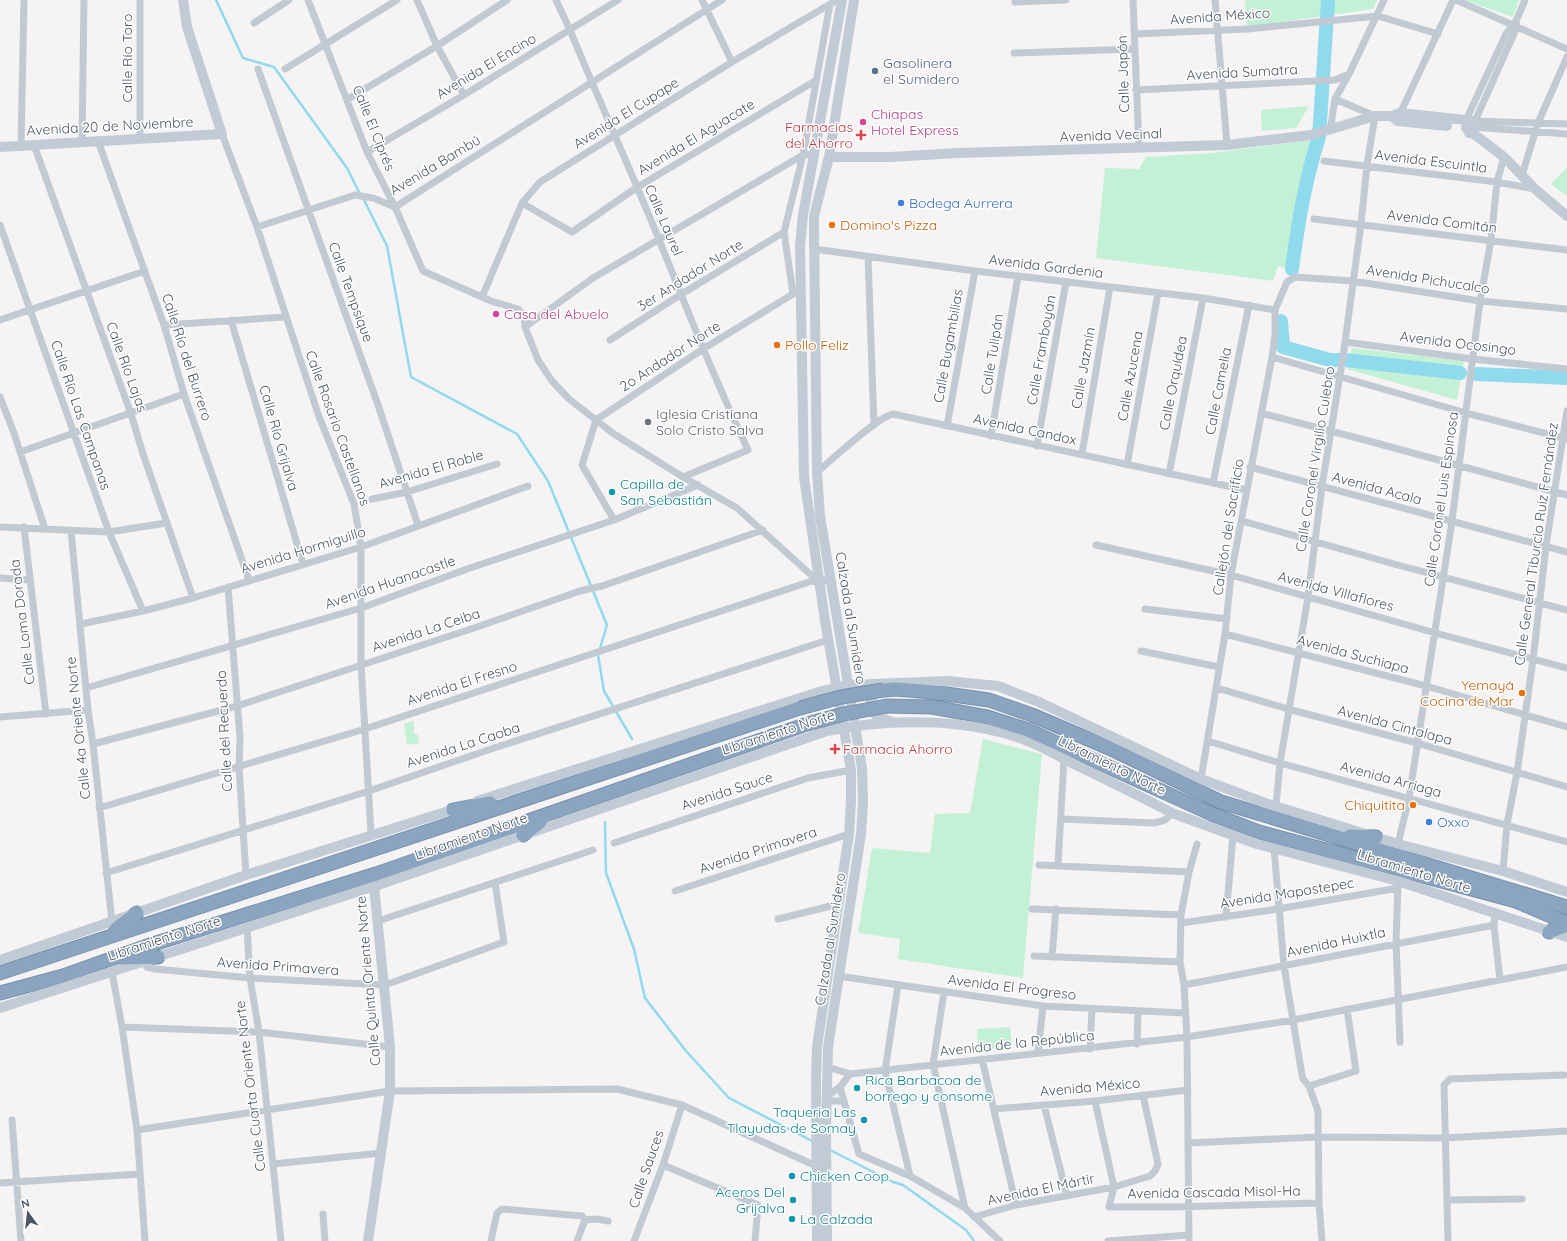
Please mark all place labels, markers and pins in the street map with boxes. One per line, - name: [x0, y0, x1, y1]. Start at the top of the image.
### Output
- place label: Gasolinera el Sumidero: [883, 54, 959, 88]
- marker: Gasolinera el Sumidero: [870, 66, 880, 76]
- place label: Chiapas Hotel Express: [871, 105, 959, 139]
- marker: Chiapas Hotel Express: [858, 117, 868, 127]
- place label: Farmacias del Ahorro: [785, 118, 853, 152]
- marker: Farmacias del Ahorro: [856, 130, 866, 140]
- place label: Bodega Aurrera: [909, 194, 1013, 212]
- marker: Bodega Aurrera: [896, 198, 906, 208]
- place label: Domino's Pizza: [840, 216, 937, 234]
- marker: Domino's Pizza: [827, 220, 837, 230]
- place label: Casa del Abuelo: [504, 305, 609, 323]
- marker: Casa del Abuelo: [491, 309, 501, 319]
- place label: Pollo Feliz: [785, 336, 849, 354]
- marker: Pollo Feliz: [772, 340, 782, 350]
- place label: Iglesia Cristiana Solo Cristo Salva: [656, 405, 764, 439]
- marker: Iglesia Cristiana Solo Cristo Salva: [643, 417, 653, 427]
- place label: Capilla de San Sebastián: [620, 475, 712, 509]
- marker: Capilla de San Sebastián: [607, 487, 617, 497]
- place label: Yemayá Cocina de Mar: [1420, 676, 1515, 710]
- marker: Yemayá Cocina de Mar: [1517, 688, 1527, 698]
- place label: Farmacia Ahorro: [843, 740, 953, 758]
- marker: Farmacia Ahorro: [830, 744, 840, 754]
- place label: Chiquitita: [1344, 796, 1405, 814]
- marker: Chiquitita: [1408, 800, 1418, 810]
- place label: Oxxo: [1437, 813, 1469, 831]
- marker: Oxxo: [1424, 817, 1434, 827]
- place label: Rica Barbacoa de borrego y consome: [865, 1071, 992, 1105]
- marker: Rica Barbacoa de borrego y consome: [852, 1083, 862, 1093]
- place label: Taqueria Las Tlayudas de Somay: [727, 1103, 856, 1137]
- marker: Taqueria Las Tlayudas de Somay: [859, 1115, 869, 1125]
- place label: Chicken Coop: [800, 1167, 889, 1185]
- marker: Chicken Coop: [787, 1171, 797, 1181]
- place label: Aceros Del Grijalva: [716, 1183, 785, 1217]
- marker: Aceros Del Grijalva: [788, 1195, 798, 1205]
- place label: La Calzada: [800, 1210, 873, 1228]
- marker: La Calzada: [787, 1214, 797, 1224]

